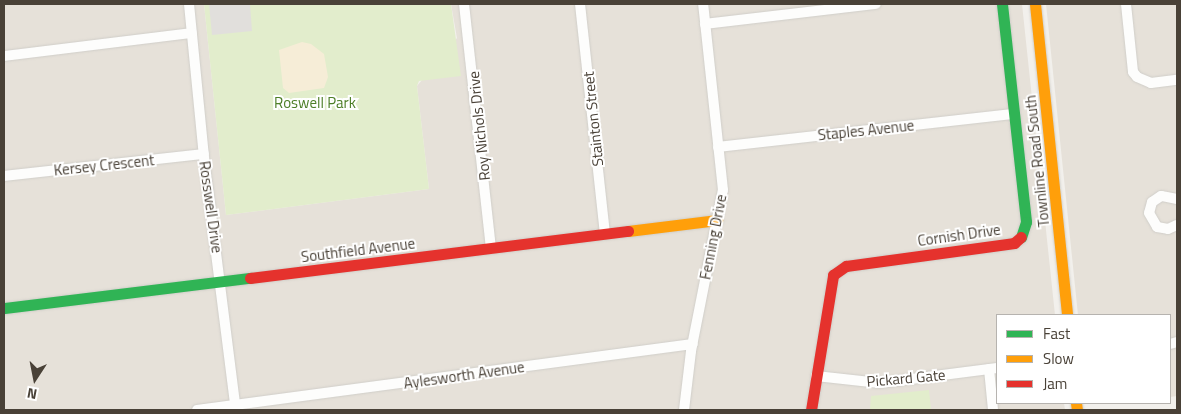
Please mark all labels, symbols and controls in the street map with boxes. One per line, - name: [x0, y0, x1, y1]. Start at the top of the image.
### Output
- street label: Roy Nichols Drive: [464, 70, 494, 182]
- street label: Stainton Street: [579, 71, 607, 167]
- park label: Roswell Park: [274, 94, 356, 112]
- street label: Townline Road South: [1021, 94, 1053, 228]
- street label: Staples Avenue: [817, 116, 915, 144]
- street label: Kersey Crescent: [53, 151, 155, 179]
- street label: Rosswell Drive: [196, 160, 226, 254]
- street label: Fenning Drive: [696, 193, 730, 281]
- street label: Cornish Drive: [916, 220, 1002, 250]
- street label: Southfield Avenue: [300, 234, 416, 266]
- legend: [996, 314, 1171, 404]
- text: Fast: [1043, 322, 1070, 345]
- text: Slow: [1043, 347, 1074, 370]
- north arrow: [10, 354, 60, 404]
- street label: Aylesworth Avenue: [402, 358, 526, 392]
- street label: Pickard Gate: [866, 366, 946, 390]
- text: Jam: [1043, 372, 1067, 395]
- text: N: [25, 383, 39, 405]

